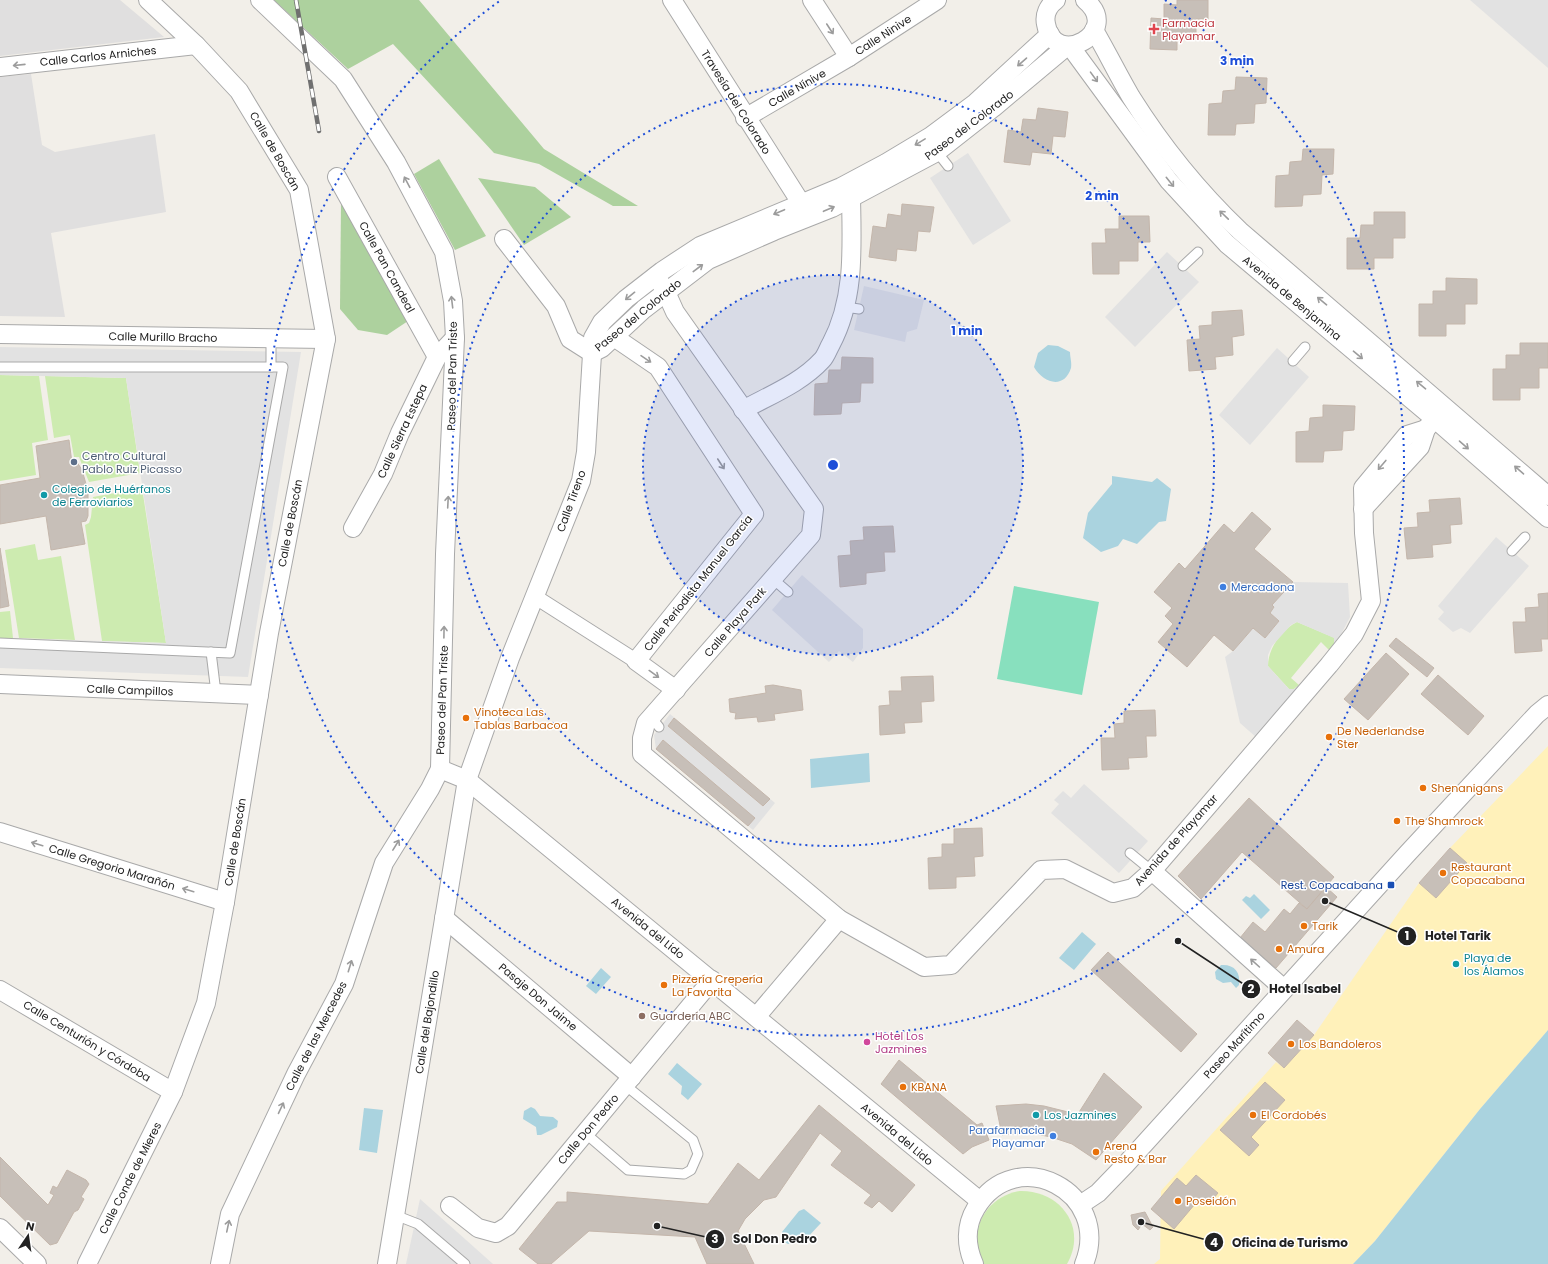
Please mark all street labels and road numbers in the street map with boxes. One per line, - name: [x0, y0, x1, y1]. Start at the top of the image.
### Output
- street label: Calle Ninive: [852, 11, 914, 59]
- street label: Calle Carlos Arniches: [39, 42, 157, 70]
- street label: Travesía del Colorado: [697, 47, 775, 157]
- street label: Calle Nínive: [765, 65, 829, 111]
- street label: Paseo del Colorado: [921, 86, 1017, 164]
- street label: Calle de Boscán: [246, 108, 304, 194]
- street label: Calle Pan Candeal: [355, 218, 419, 316]
- street label: Avenida de Benjamina: [1239, 252, 1345, 344]
- street label: Paseo del Colorado: [591, 275, 685, 355]
- street label: Paseo del Pan Triste: [443, 321, 461, 431]
- street label: Calle Murillo Bracho: [108, 328, 218, 346]
- street label: Calle Sierra Estepa: [373, 381, 431, 481]
- street label: Calle Tireno: [552, 468, 590, 534]
- street label: Calle de Boscán: [274, 478, 306, 568]
- street label: Calle Periodista Manuel García: [640, 512, 756, 654]
- street label: Calle Playa Park: [700, 583, 770, 660]
- street label: Paseo del Pan Triste: [432, 645, 452, 755]
- street label: Calle Campillos: [86, 680, 174, 700]
- street label: Avenida de Playamar: [1131, 791, 1221, 889]
- street label: Calle de Boscán: [220, 797, 250, 887]
- street label: Calle Gregorio Marañón: [47, 840, 177, 894]
- street label: Avenida del Lido: [608, 894, 688, 962]
- street label: Pasaje Don Jaime: [495, 959, 581, 1035]
- street label: Calle del Bajondillo: [411, 969, 443, 1075]
- street label: Calle de las Mercedes: [281, 978, 351, 1094]
- street label: Calle Centurión y Córdoba: [20, 996, 154, 1086]
- street label: Paseo Marítimo: [1200, 1008, 1268, 1082]
- street label: Calle Don Pedro: [554, 1090, 622, 1168]
- street label: Avenida del Lido: [857, 1099, 937, 1169]
- street label: Calle Conde de Mieres: [95, 1119, 165, 1237]

